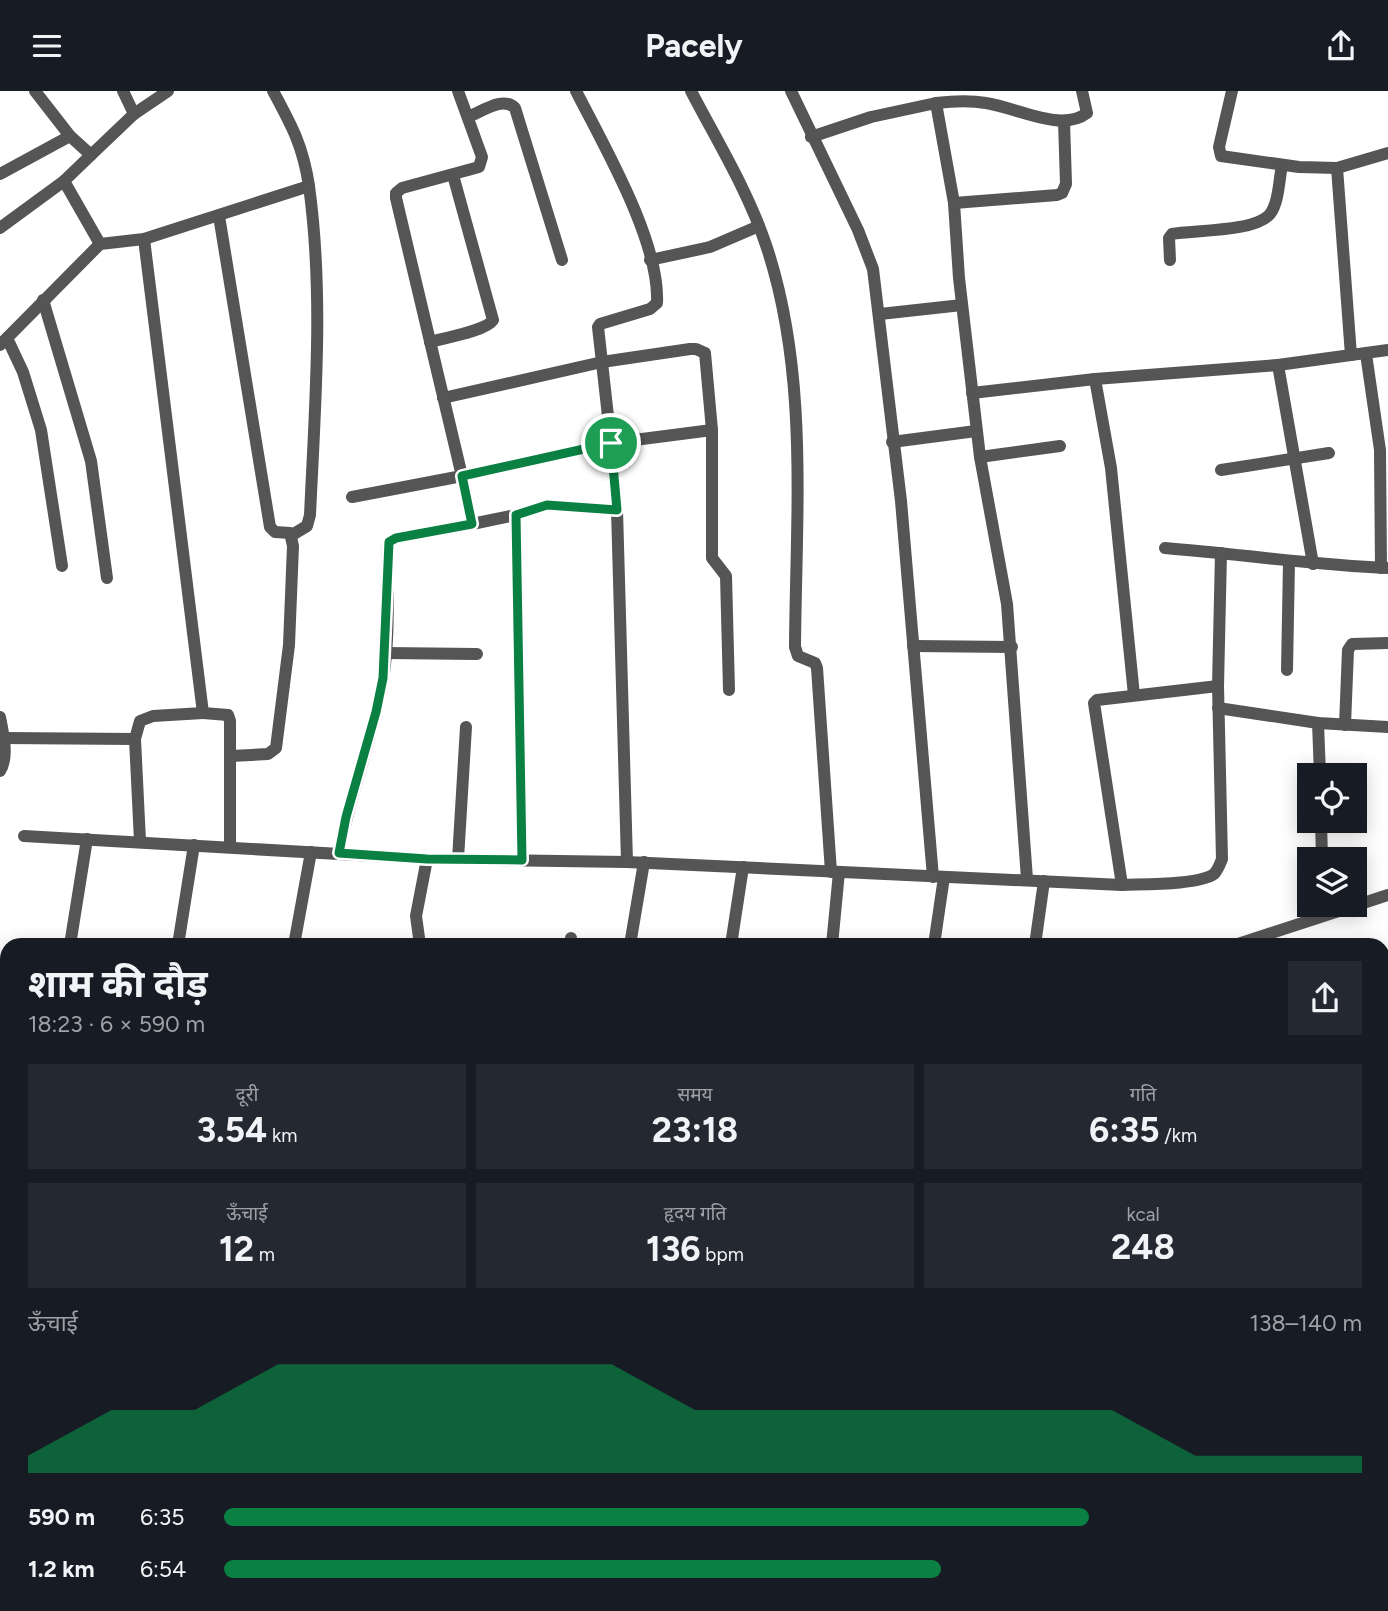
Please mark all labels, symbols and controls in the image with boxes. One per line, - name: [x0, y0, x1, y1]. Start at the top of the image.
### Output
- icon: menu: [28, 27, 66, 65]
- text: Pacely: [645, 27, 743, 65]
- icon: share: [1322, 27, 1360, 65]
- pin: [581, 413, 641, 473]
- icon: arrive: [592, 424, 630, 462]
- map controls: [1297, 763, 1367, 917]
- button: locate: [1297, 763, 1367, 833]
- button: layers: [1297, 847, 1367, 917]
- text: शाम की दौड़: [28, 961, 208, 1007]
- button: share: [1288, 961, 1362, 1035]
- text: 18:23 · 6 × 590 m: [28, 1010, 205, 1038]
- text: दूरी: [236, 1083, 258, 1106]
- text: समय: [677, 1083, 713, 1106]
- text: गति: [1130, 1083, 1156, 1106]
- text: 3.54: [197, 1109, 267, 1151]
- text: 23:18: [652, 1109, 738, 1151]
- text: 6:35: [1089, 1109, 1160, 1151]
- text: km: [267, 1124, 297, 1147]
- text: /km: [1160, 1124, 1197, 1147]
- text: ऊँचाई: [226, 1202, 268, 1225]
- text: हृदय गति: [664, 1202, 726, 1225]
- text: kcal: [1126, 1203, 1160, 1226]
- text: 248: [1111, 1226, 1175, 1268]
- text: 12: [219, 1228, 254, 1270]
- text: 136: [646, 1228, 701, 1270]
- text: m: [254, 1243, 275, 1266]
- text: bpm: [701, 1243, 744, 1266]
- text: ऊँचाई: [28, 1309, 78, 1337]
- text: 138–140 m: [1249, 1309, 1362, 1337]
- text: 590 m: [28, 1503, 95, 1531]
- text: 6:35: [140, 1503, 185, 1531]
- text: 1.2 km: [28, 1555, 95, 1583]
- text: 6:54: [140, 1555, 186, 1583]

